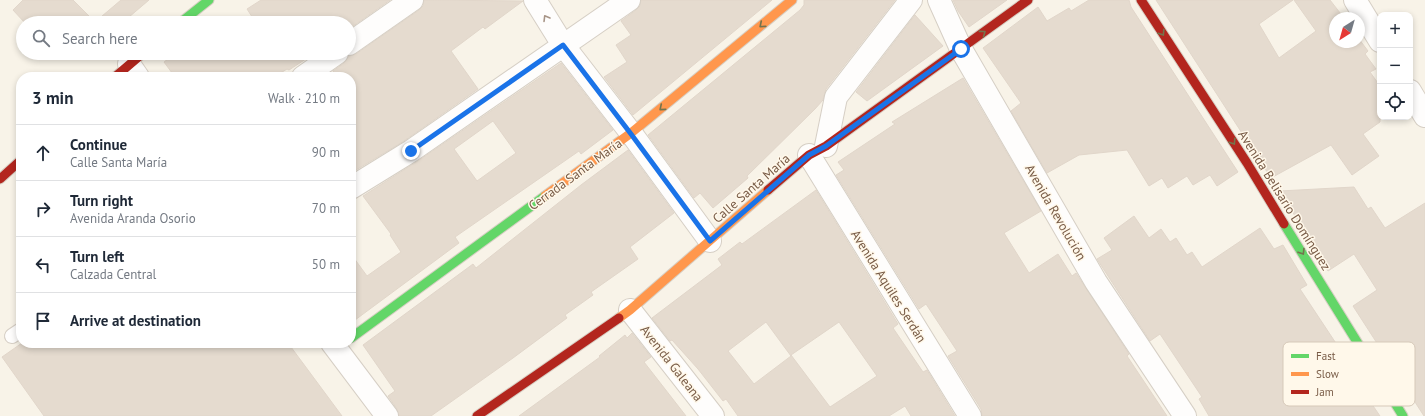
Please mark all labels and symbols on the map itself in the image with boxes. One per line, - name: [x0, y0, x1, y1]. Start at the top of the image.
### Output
- north arrow: [1329, 12, 1365, 48]
- one-way arrow: [543, 15, 551, 22]
- one-way arrow: [759, 20, 766, 27]
- one-way arrow: [1157, 29, 1165, 36]
- one-way arrow: [978, 31, 985, 38]
- route start: [952, 40, 970, 58]
- one-way arrow: [659, 104, 666, 111]
- street label: Avenida Belisario Domínguez: [1234, 127, 1335, 274]
- street label: Cerrada Santa María: [525, 135, 625, 214]
- one-way arrow: [1228, 138, 1236, 145]
- route end: [402, 142, 420, 160]
- street label: Calle Santa María: [709, 150, 794, 227]
- street label: Avenida Revolución: [1021, 161, 1090, 263]
- street label: Avenida Aquiles Serdán: [847, 227, 930, 346]
- one-way arrow: [1297, 248, 1304, 255]
- street label: Avenida Galeana: [637, 322, 707, 405]
- legend: [1283, 342, 1415, 406]
- text: Fast: [1316, 349, 1336, 363]
- text: Slow: [1316, 367, 1339, 381]
- text: Jam: [1315, 385, 1334, 399]

